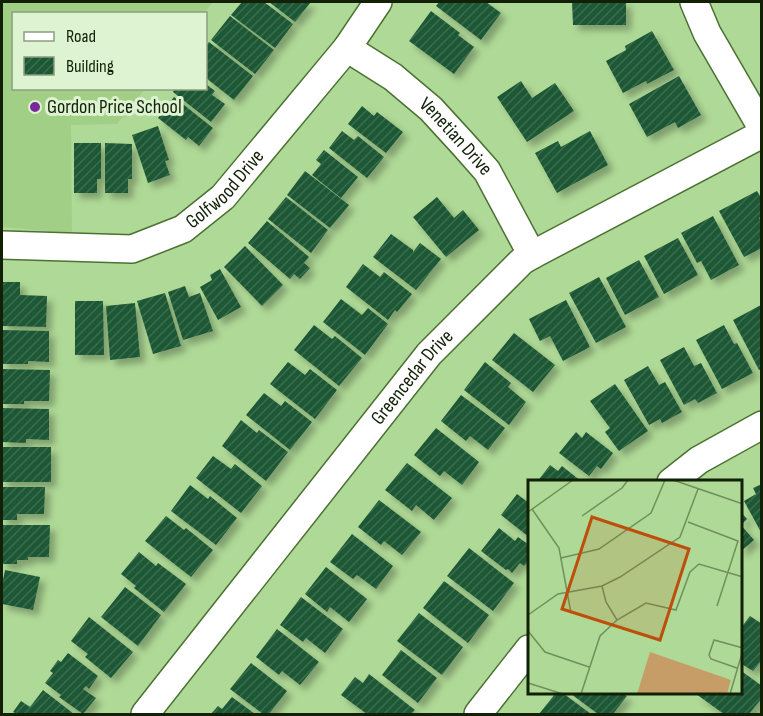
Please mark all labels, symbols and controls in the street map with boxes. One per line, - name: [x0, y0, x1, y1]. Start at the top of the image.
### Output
- legend: [12, 12, 207, 90]
- text: Road: [66, 26, 96, 47]
- text: Building: [66, 56, 114, 77]
- street label: Venetian Drive: [414, 92, 497, 180]
- place label: Gordon Price School: [47, 95, 182, 119]
- marker: Gordon Price School: [28, 100, 42, 114]
- street label: Golfwood Drive: [181, 145, 269, 234]
- street label: Greencedar Drive: [366, 325, 458, 429]
- inset map: [528, 480, 742, 695]

